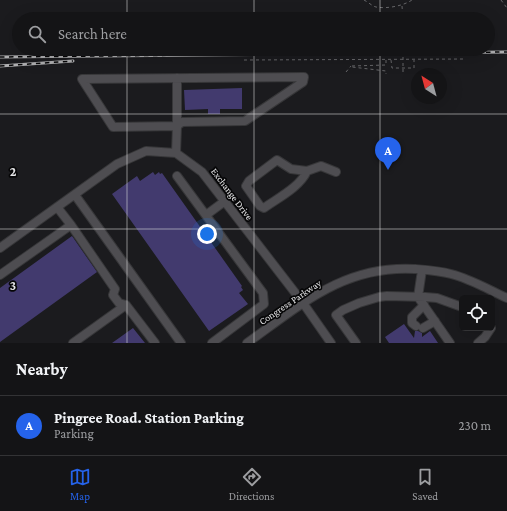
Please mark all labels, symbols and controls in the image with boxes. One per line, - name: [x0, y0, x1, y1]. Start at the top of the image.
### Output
- search box: [12, 12, 495, 56]
- icon: search: [26, 23, 48, 45]
- text: Search here: [58, 26, 127, 42]
- north arrow: [411, 68, 447, 104]
- pin: A: [375, 137, 401, 170]
- text: 2: [10, 164, 17, 179]
- street label: Exchange Drive: [209, 166, 255, 223]
- your location: [197, 224, 217, 244]
- street label: Congress Parkway: [257, 277, 323, 327]
- text: 3: [10, 278, 16, 293]
- map controls: [459, 295, 495, 331]
- button: locate: [459, 295, 495, 331]
- text: Nearby: [16, 360, 68, 379]
- text: Pingree Road. Station Parking: [54, 410, 244, 426]
- text: A: [25, 418, 33, 433]
- text: 230 m: [458, 418, 491, 433]
- text: Parking: [54, 426, 94, 441]
- tab: Map: [69, 466, 91, 502]
- tab: Directions: [229, 466, 274, 502]
- tab: Saved: [412, 466, 438, 502]

